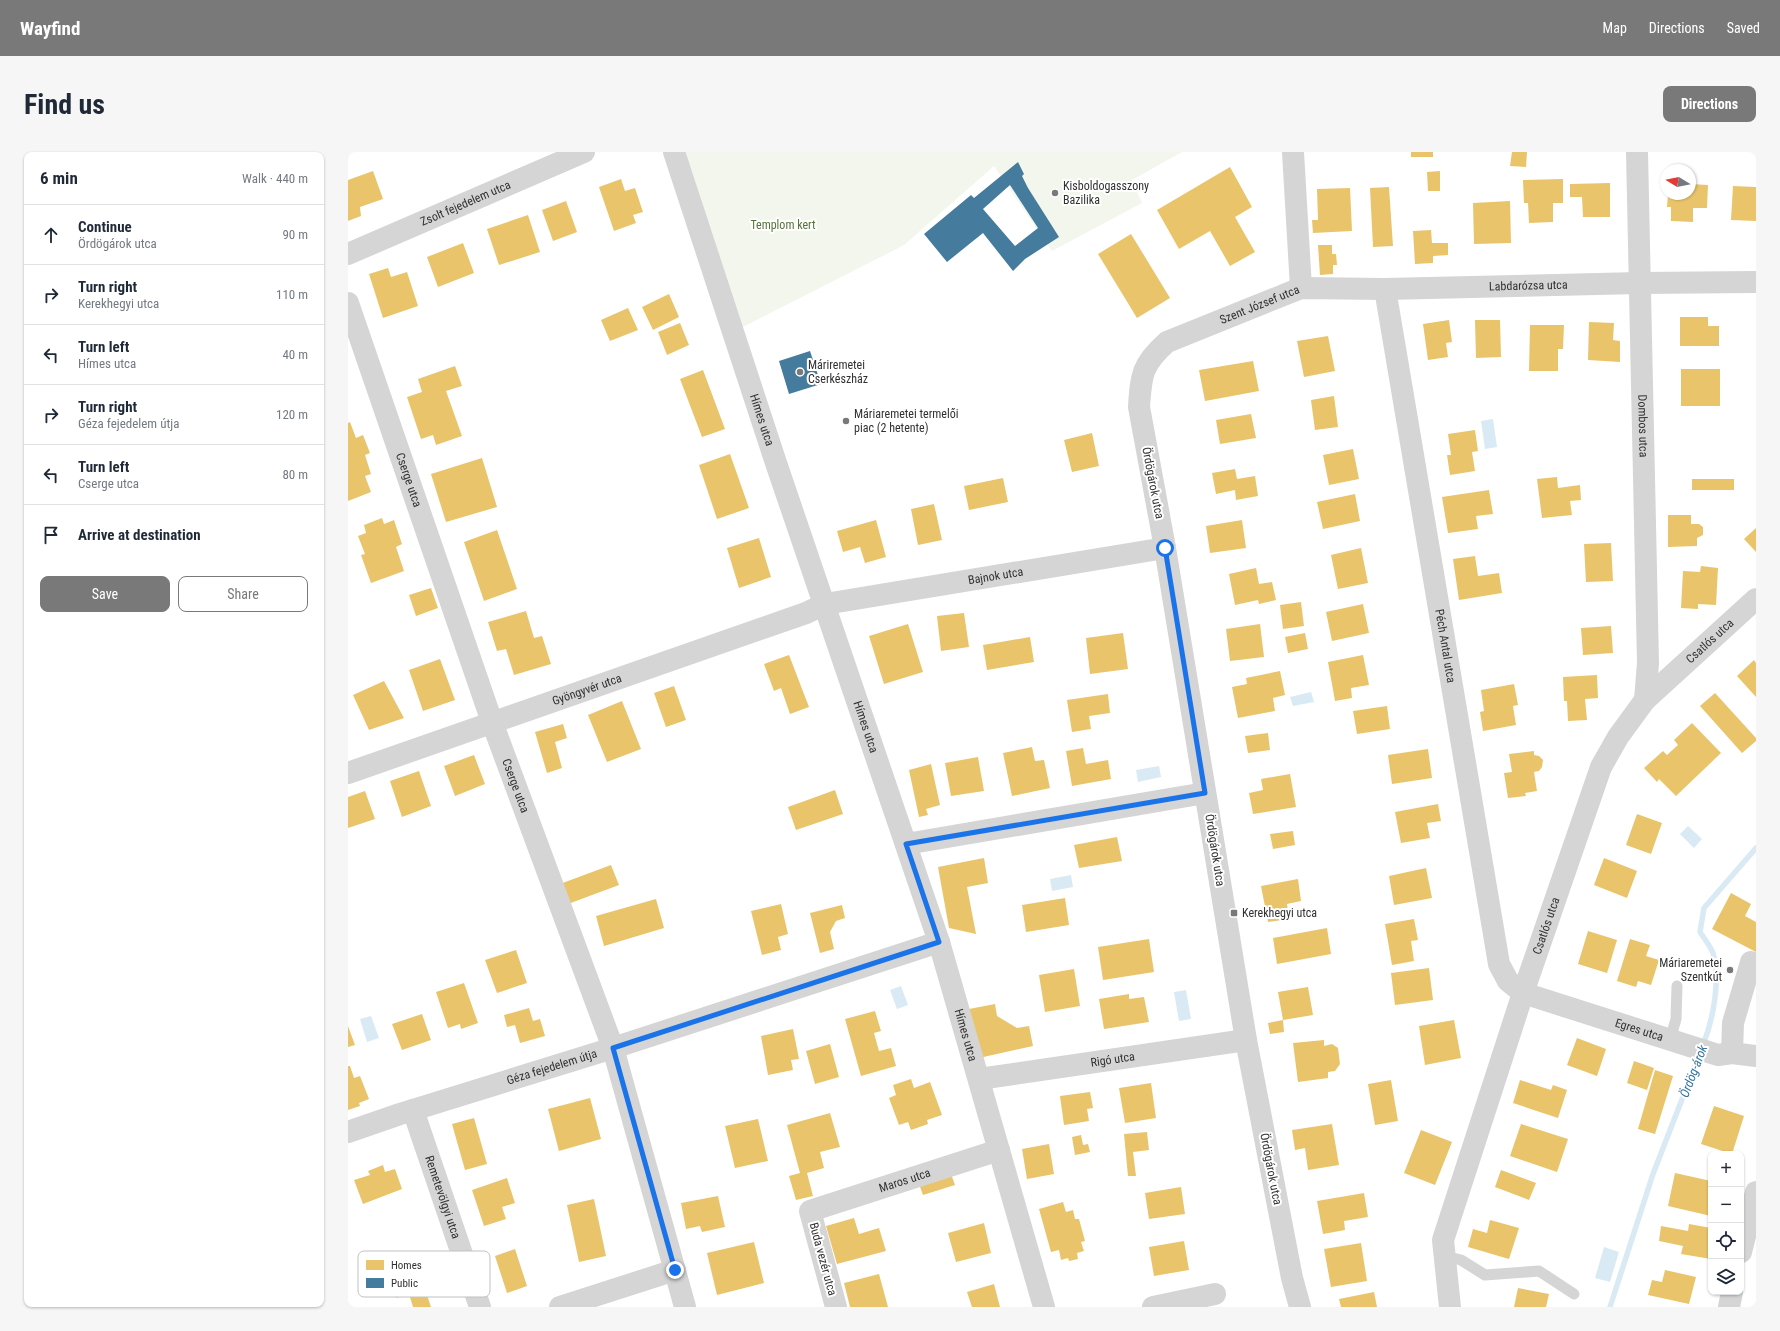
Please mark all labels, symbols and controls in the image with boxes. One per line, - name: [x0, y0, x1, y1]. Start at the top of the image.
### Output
- text: Wayfind: [20, 17, 80, 40]
- text: Map: [1603, 20, 1627, 36]
- text: Directions: [1649, 20, 1705, 36]
- text: Saved: [1727, 20, 1760, 36]
- button: Directions: [1663, 86, 1756, 122]
- text: Find us: [24, 88, 105, 121]
- north arrow: [1660, 164, 1696, 200]
- text: 6 min: [40, 168, 78, 188]
- text: Walk · 440 m: [242, 171, 308, 186]
- street label: Zsolt fejedelem utca: [418, 177, 513, 229]
- place label: Kisboldogasszony Bazilika: [1063, 179, 1149, 207]
- marker: Kisboldogasszony Bazilika: [1050, 188, 1060, 198]
- text: Continue: [78, 218, 132, 236]
- park label: Templom kert: [750, 218, 816, 232]
- icon: ahead: [40, 224, 62, 246]
- text: 90 m: [282, 227, 308, 242]
- text: Ördögárok utca: [78, 236, 157, 251]
- text: Turn right: [78, 278, 137, 296]
- street label: Labdarózsa utca: [1489, 278, 1568, 294]
- street label: Szent József utca: [1218, 282, 1302, 327]
- icon: right: [40, 284, 62, 306]
- text: 110 m: [276, 287, 308, 302]
- text: Kerekhegyi utca: [78, 296, 159, 311]
- text: Turn left: [78, 338, 129, 356]
- icon: left: [40, 344, 62, 366]
- text: 40 m: [282, 347, 308, 362]
- text: Hímes utca: [78, 356, 136, 371]
- place label: Máriremetei Cserkészház: [808, 358, 868, 386]
- marker: Máriremetei Cserkészház: [795, 367, 805, 377]
- street label: Hímes utca: [747, 392, 777, 448]
- street label: Dombos utca: [1635, 394, 1651, 458]
- text: Turn right: [78, 398, 137, 416]
- icon: right: [40, 404, 62, 426]
- text: 120 m: [276, 407, 308, 422]
- place label: Máriaremetei termelői piac (2 hetente): [854, 407, 959, 435]
- text: Géza fejedelem útja: [78, 416, 179, 431]
- marker: Máriaremetei termelői piac (2 hetente): [841, 416, 851, 426]
- street label: Ördögárok utca: [1139, 446, 1168, 520]
- street label: Cserge utca: [393, 451, 425, 509]
- text: Turn left: [78, 458, 129, 476]
- icon: left: [40, 464, 62, 486]
- text: 80 m: [282, 467, 308, 482]
- text: Cserge utca: [78, 476, 139, 491]
- icon: arrive: [40, 524, 62, 546]
- text: Arrive at destination: [78, 526, 201, 544]
- route start: [1156, 539, 1174, 557]
- street label: Bajnok utca: [967, 564, 1024, 587]
- button: Save: [40, 576, 170, 612]
- button: Share: [178, 576, 308, 612]
- street label: Péch Antal utca: [1432, 608, 1458, 684]
- street label: Csatlós utca: [1683, 616, 1737, 666]
- street label: Gyöngyvér utca: [550, 671, 624, 708]
- street label: Hímes utca: [850, 699, 881, 755]
- street label: Cserge utca: [499, 757, 532, 815]
- street label: Ördögárok utca: [1202, 813, 1229, 887]
- street label: Csatlós utca: [1530, 895, 1563, 956]
- place label: Kerekhegyi utca: [1242, 906, 1317, 920]
- marker: Kerekhegyi utca: [1229, 908, 1239, 918]
- place label: Máriaremetei Szentkút: [1659, 956, 1722, 984]
- marker: Máriaremetei Szentkút: [1725, 965, 1735, 975]
- street label: Hímes utca: [952, 1007, 980, 1063]
- street label: Egres utca: [1613, 1016, 1665, 1044]
- water label: Ördög-árok: [1677, 1043, 1710, 1100]
- street label: Géza fejedelem útja: [505, 1046, 599, 1088]
- street label: Rigó utca: [1090, 1049, 1136, 1070]
- street label: Ördögárok utca: [1257, 1132, 1286, 1206]
- map controls: [1708, 1151, 1744, 1295]
- button: +: [1708, 1151, 1744, 1187]
- street label: Remetevölgyi utca: [422, 1154, 463, 1241]
- street label: Maros utca: [877, 1165, 932, 1195]
- button: −: [1708, 1187, 1744, 1223]
- street label: Buda vezér utca: [806, 1221, 840, 1297]
- button: locate: [1708, 1223, 1744, 1259]
- legend: [358, 1251, 490, 1297]
- text: Homes: [391, 1259, 422, 1272]
- button: layers: [1708, 1259, 1744, 1295]
- route end: [666, 1261, 684, 1279]
- text: Public: [391, 1277, 418, 1290]

